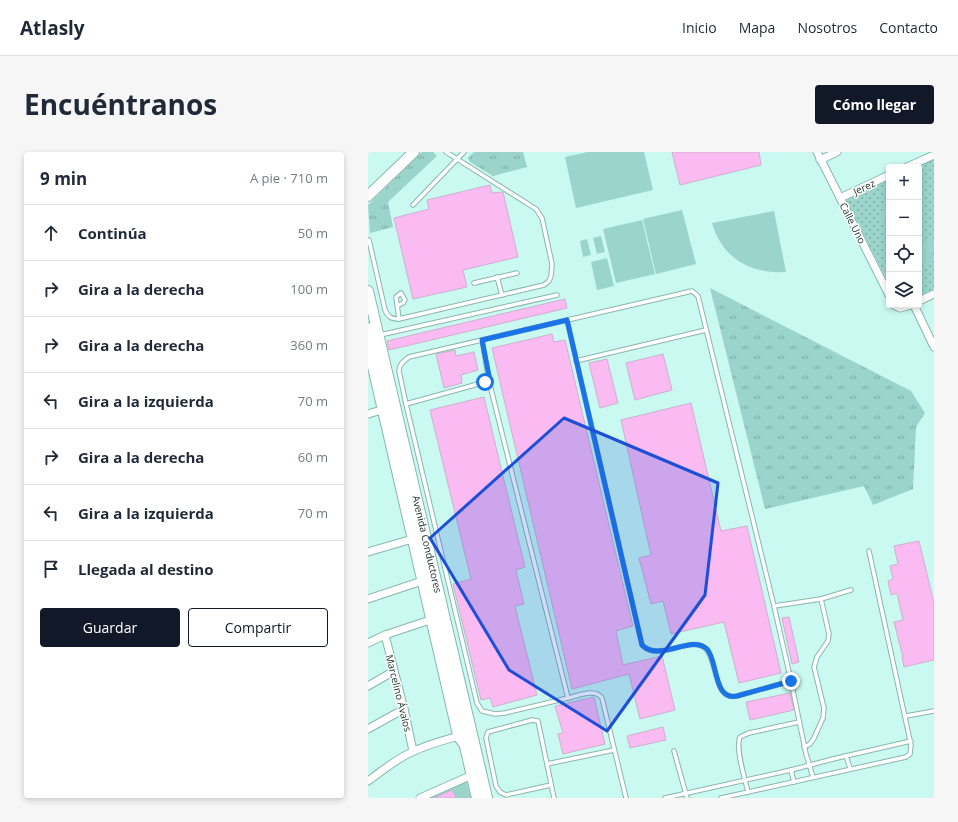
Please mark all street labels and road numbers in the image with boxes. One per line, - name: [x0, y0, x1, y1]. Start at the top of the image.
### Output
- street label: Jerez: [850, 176, 878, 199]
- street label: Calle Uno: [837, 200, 869, 246]
- street label: Avenida Conductores: [409, 494, 446, 594]
- street label: Marcelino Ávalos: [383, 653, 415, 733]

